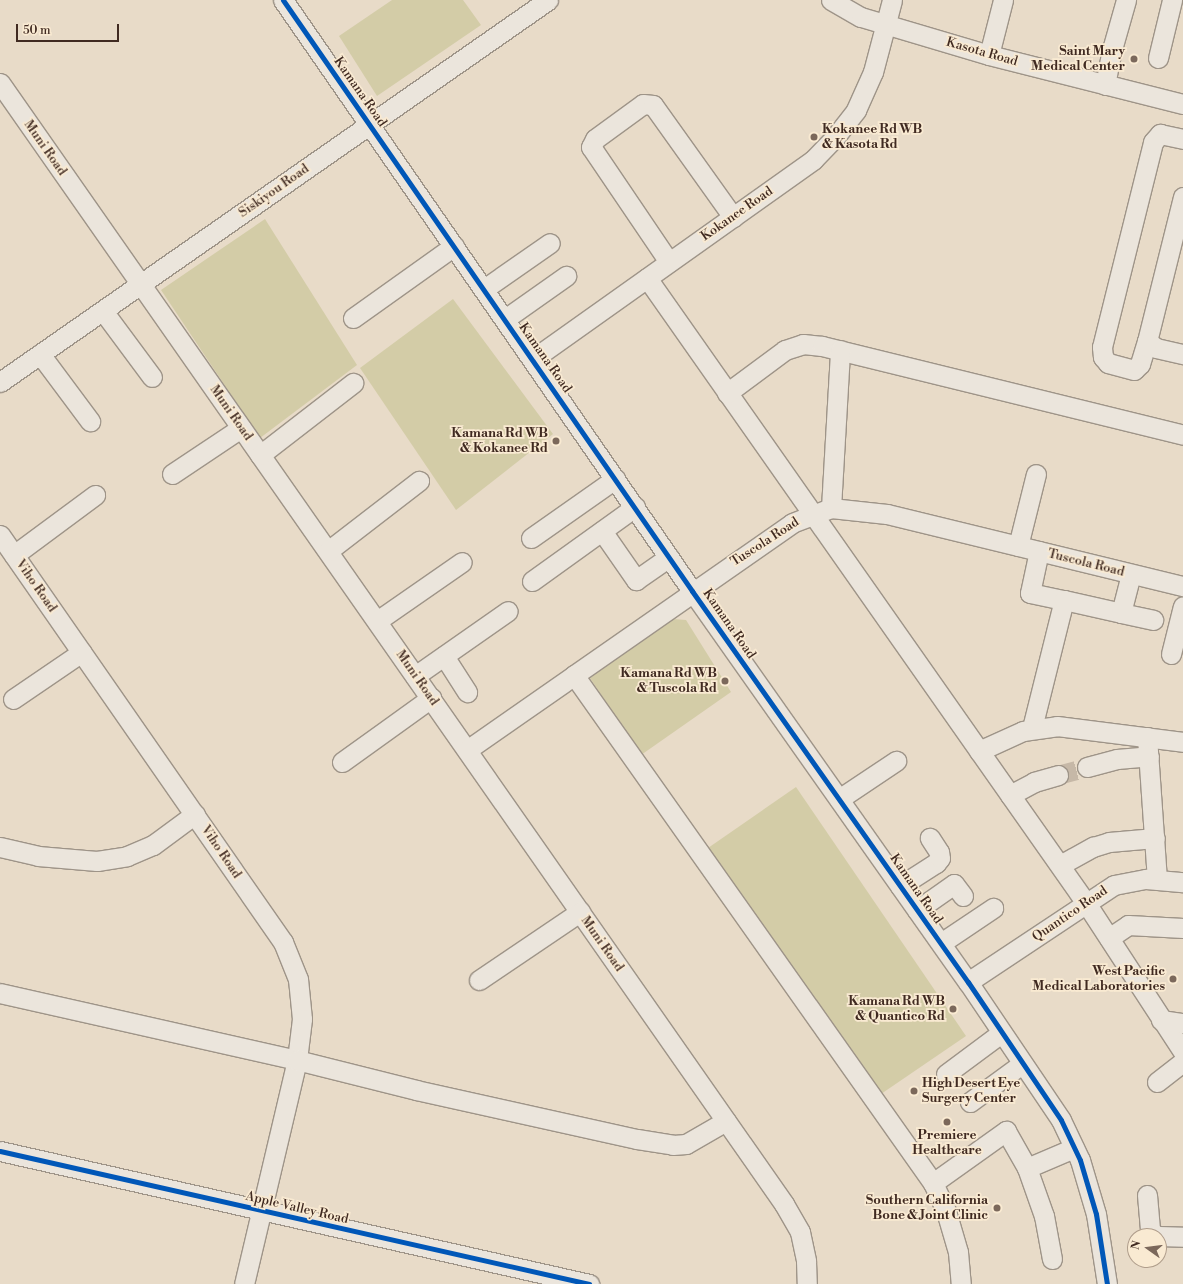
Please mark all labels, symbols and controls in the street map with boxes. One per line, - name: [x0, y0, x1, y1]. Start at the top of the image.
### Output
- scale bar: [18, 16, 121, 42]
- text: 50 m: [23, 23, 51, 38]
- street label: Kasota Road: [944, 34, 1020, 70]
- place label: Saint Mary Medical Center: [1031, 44, 1125, 75]
- marker: Saint Mary Medical Center: [1128, 53, 1140, 65]
- street label: Kamana Road: [330, 54, 390, 130]
- street label: Muni Road: [20, 117, 70, 179]
- place label: Kokanee Rd WB & Kasota Rd: [822, 122, 922, 153]
- marker: Kokanee Rd WB & Kasota Rd: [809, 132, 819, 142]
- street label: Siskiyou Road: [236, 161, 312, 221]
- street label: Kokanee Road: [698, 183, 776, 245]
- street label: Kamana Road: [515, 320, 575, 396]
- street label: Muni Road: [206, 382, 256, 444]
- place label: Kamana Rd WB & Kokanee Rd: [451, 426, 548, 457]
- marker: Kamana Rd WB & Kokanee Rd: [551, 436, 561, 446]
- street label: Tuscola Road: [728, 514, 802, 570]
- street label: Tuscola Road: [1046, 546, 1126, 580]
- street label: Viho Road: [12, 557, 60, 615]
- street label: Kamana Road: [699, 586, 759, 662]
- street label: Muni Road: [392, 647, 442, 709]
- place label: Kamana Rd WB & Tuscola Rd: [620, 666, 717, 697]
- marker: Kamana Rd WB & Tuscola Rd: [720, 676, 730, 686]
- street label: Viho Road: [198, 822, 244, 882]
- street label: Kamana Road: [886, 851, 946, 927]
- street label: Quantico Road: [1029, 883, 1111, 945]
- street label: Muni Road: [577, 913, 627, 975]
- place label: West Pacific Medical Laboratories: [1032, 964, 1165, 995]
- marker: West Pacific Medical Laboratories: [1168, 974, 1178, 984]
- place label: Kamana Rd WB & Quantico Rd: [848, 994, 945, 1025]
- marker: Kamana Rd WB & Quantico Rd: [948, 1004, 958, 1014]
- place label: High Desert Eye Surgery Center: [922, 1076, 1020, 1107]
- marker: High Desert Eye Surgery Center: [909, 1086, 919, 1096]
- marker: Premiere Healthcare: [942, 1117, 952, 1127]
- place label: Premiere Healthcare: [912, 1128, 982, 1159]
- street label: Apple Valley Road: [244, 1189, 350, 1227]
- place label: Southern California Bone & Joint Clinic: [866, 1193, 988, 1224]
- marker: Southern California Bone & Joint Clinic: [991, 1202, 1003, 1214]
- north arrow: [1127, 1228, 1167, 1268]
- text: N: [1128, 1239, 1144, 1251]

